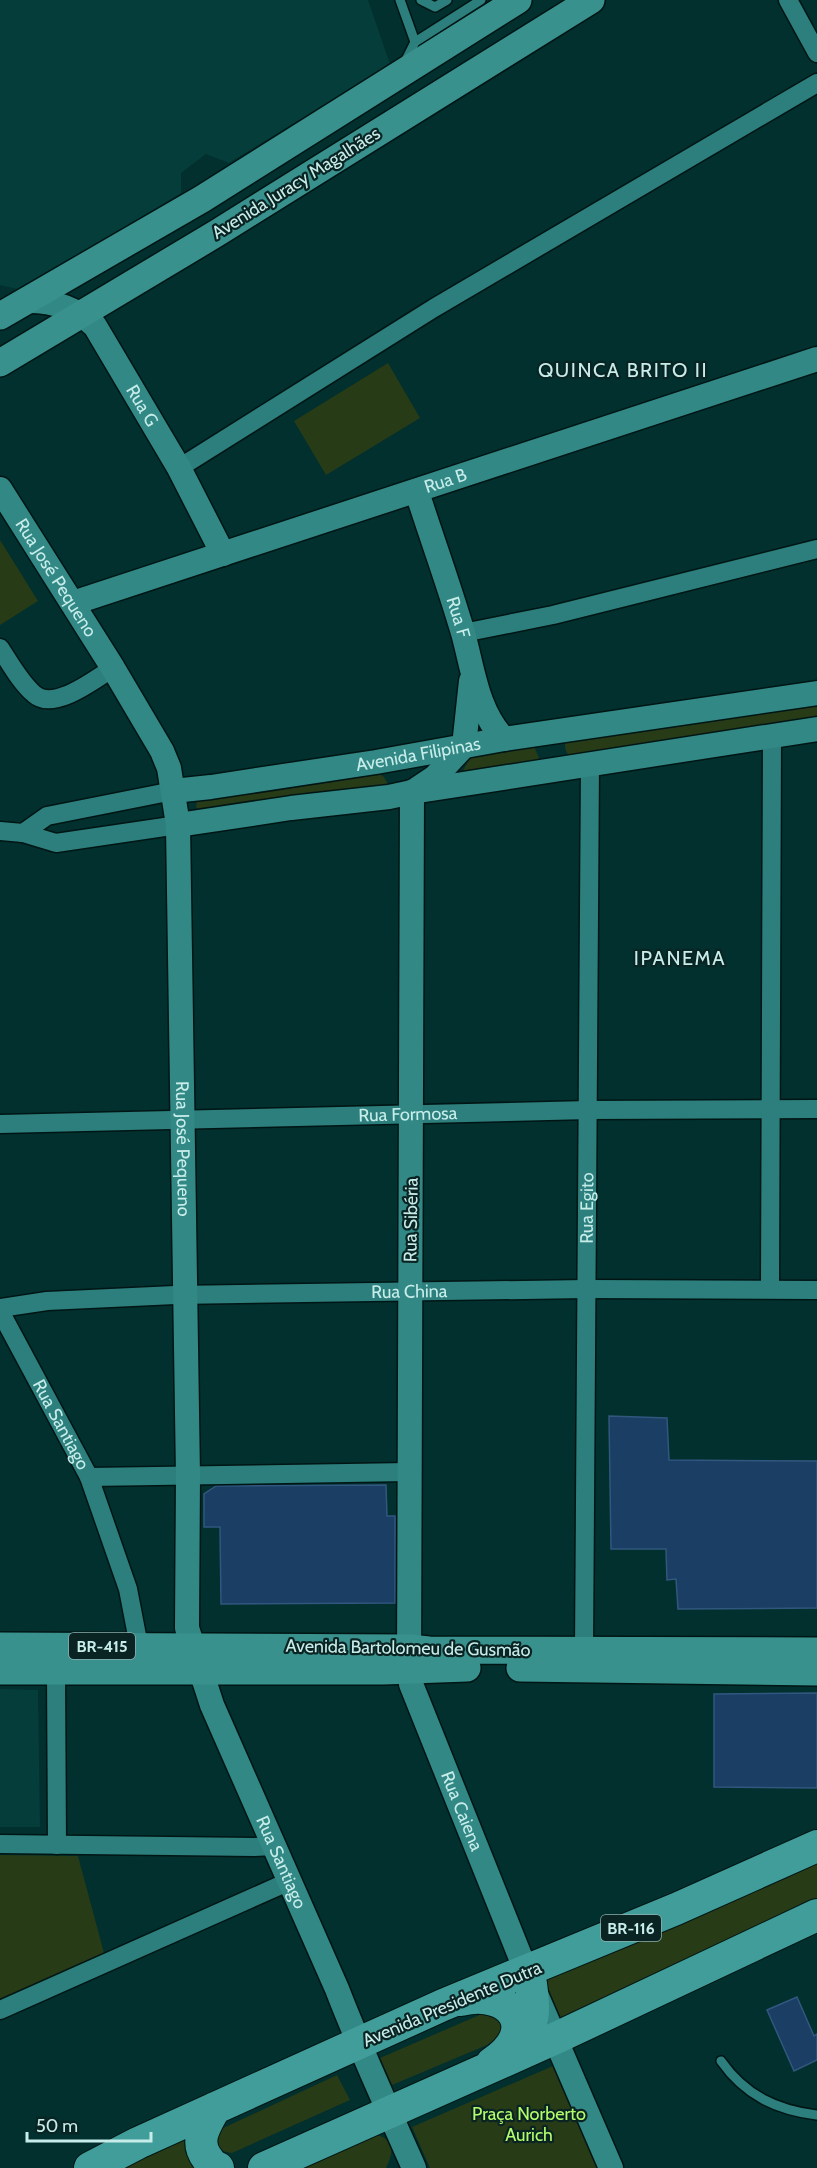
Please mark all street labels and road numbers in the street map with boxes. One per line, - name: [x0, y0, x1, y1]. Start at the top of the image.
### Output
- street label: Avenida Juracy Magalhães: [208, 122, 384, 244]
- street label: Rua G: [121, 381, 163, 431]
- street label: Rua B: [421, 464, 470, 498]
- street label: Rua José Pequeno: [11, 515, 102, 641]
- street label: Rua F: [442, 594, 475, 641]
- street label: Avenida Filipinas: [354, 732, 482, 776]
- street label: Rua José Pequeno: [171, 1081, 195, 1217]
- street label: Rua Formosa: [358, 1102, 458, 1126]
- street label: Rua Egito: [576, 1172, 598, 1244]
- street label: Rua Sibéria: [399, 1177, 423, 1262]
- street label: Rua China: [371, 1280, 448, 1303]
- street label: Rua Santiago: [28, 1376, 94, 1474]
- road number: BR-415: [69, 1633, 135, 1659]
- street label: Avenida Bartolomeu de Gusmão: [285, 1635, 531, 1661]
- street label: Rua Caiena: [436, 1768, 488, 1855]
- street label: Rua Santiago: [251, 1812, 311, 1912]
- road number: BR-116: [601, 1915, 661, 1941]
- street label: Avenida Presidente Dutra: [359, 1956, 545, 2052]

